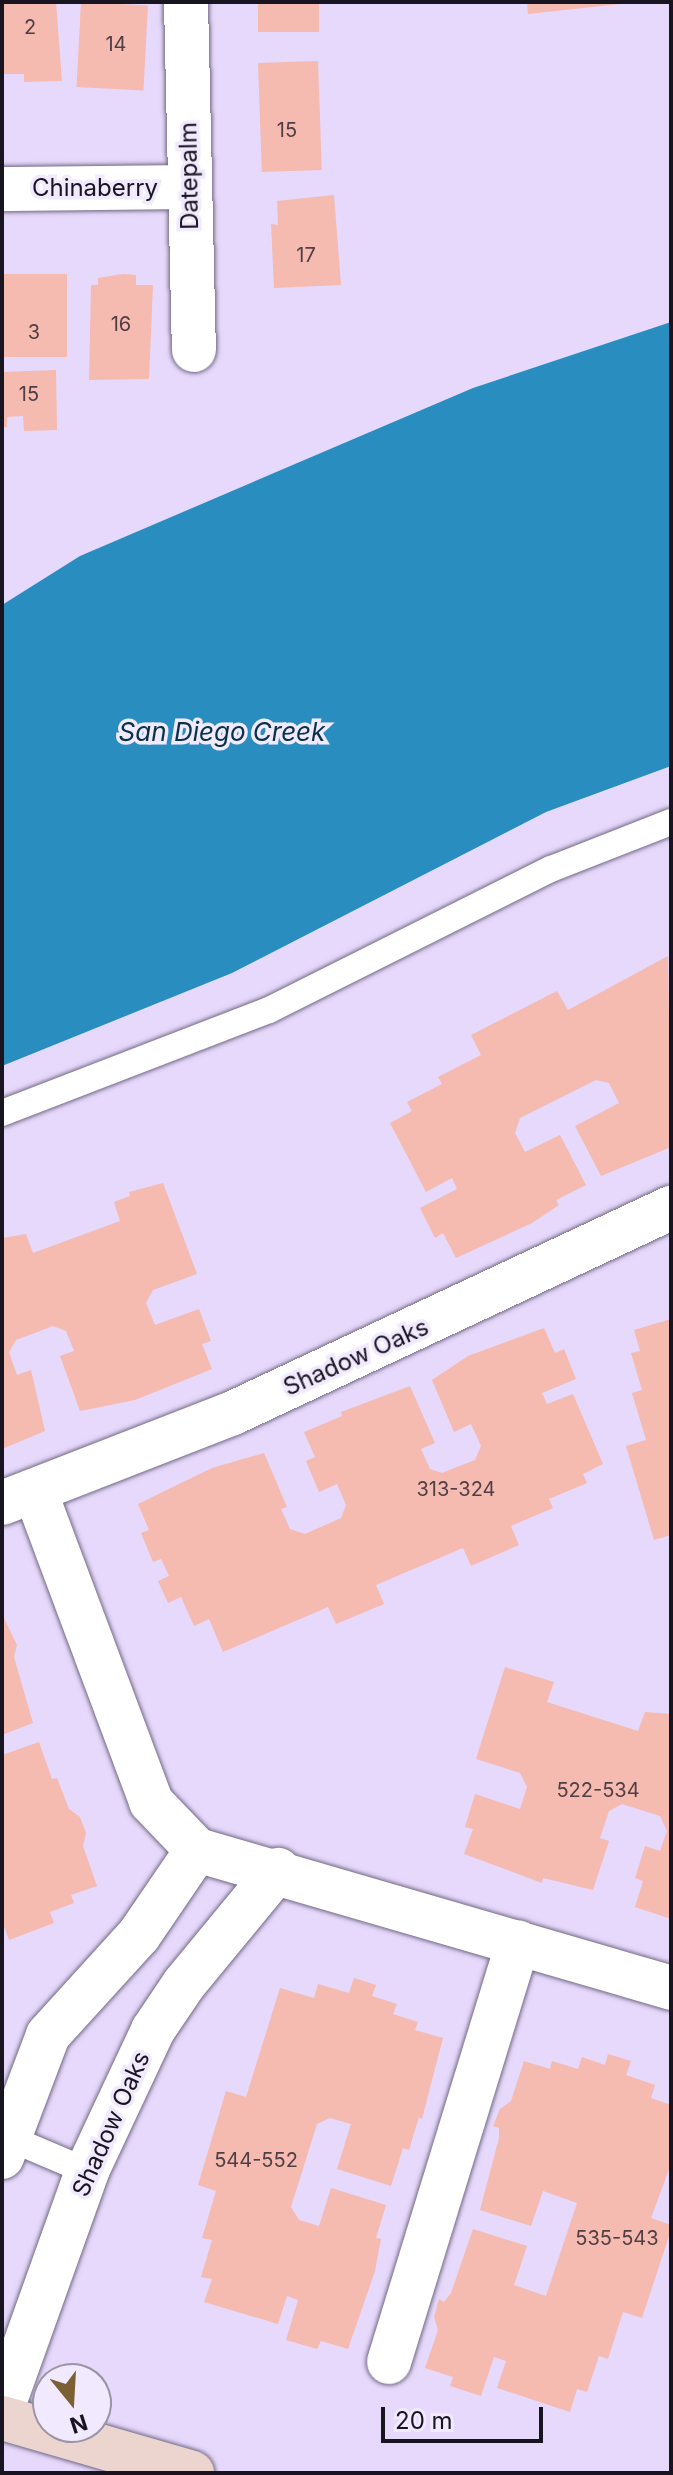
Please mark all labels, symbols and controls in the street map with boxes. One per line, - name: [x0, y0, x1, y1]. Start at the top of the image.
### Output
- house number: 2: [24, 15, 36, 39]
- house number: 14: [105, 32, 127, 56]
- house number: 15: [277, 118, 297, 142]
- street label: Datepalm: [174, 122, 204, 230]
- street label: Chinaberry: [32, 174, 158, 202]
- house number: 17: [296, 243, 316, 267]
- house number: 16: [111, 312, 131, 336]
- house number: 3: [28, 320, 40, 344]
- house number: 15: [19, 382, 39, 406]
- water label: San Diego Creek: [119, 716, 325, 748]
- street label: Shadow Oaks: [279, 1312, 433, 1402]
- house number: 313-324: [417, 1477, 495, 1501]
- house number: 522-534: [556, 1778, 640, 1802]
- street label: Shadow Oaks: [66, 2047, 156, 2201]
- house number: 544-552: [214, 2148, 298, 2172]
- house number: 535-543: [575, 2226, 659, 2250]
- north arrow: [32, 2363, 112, 2443]
- scale bar: [385, 2391, 547, 2441]
- text: 20 m: [395, 2406, 453, 2435]
- text: N: [67, 2409, 91, 2439]

